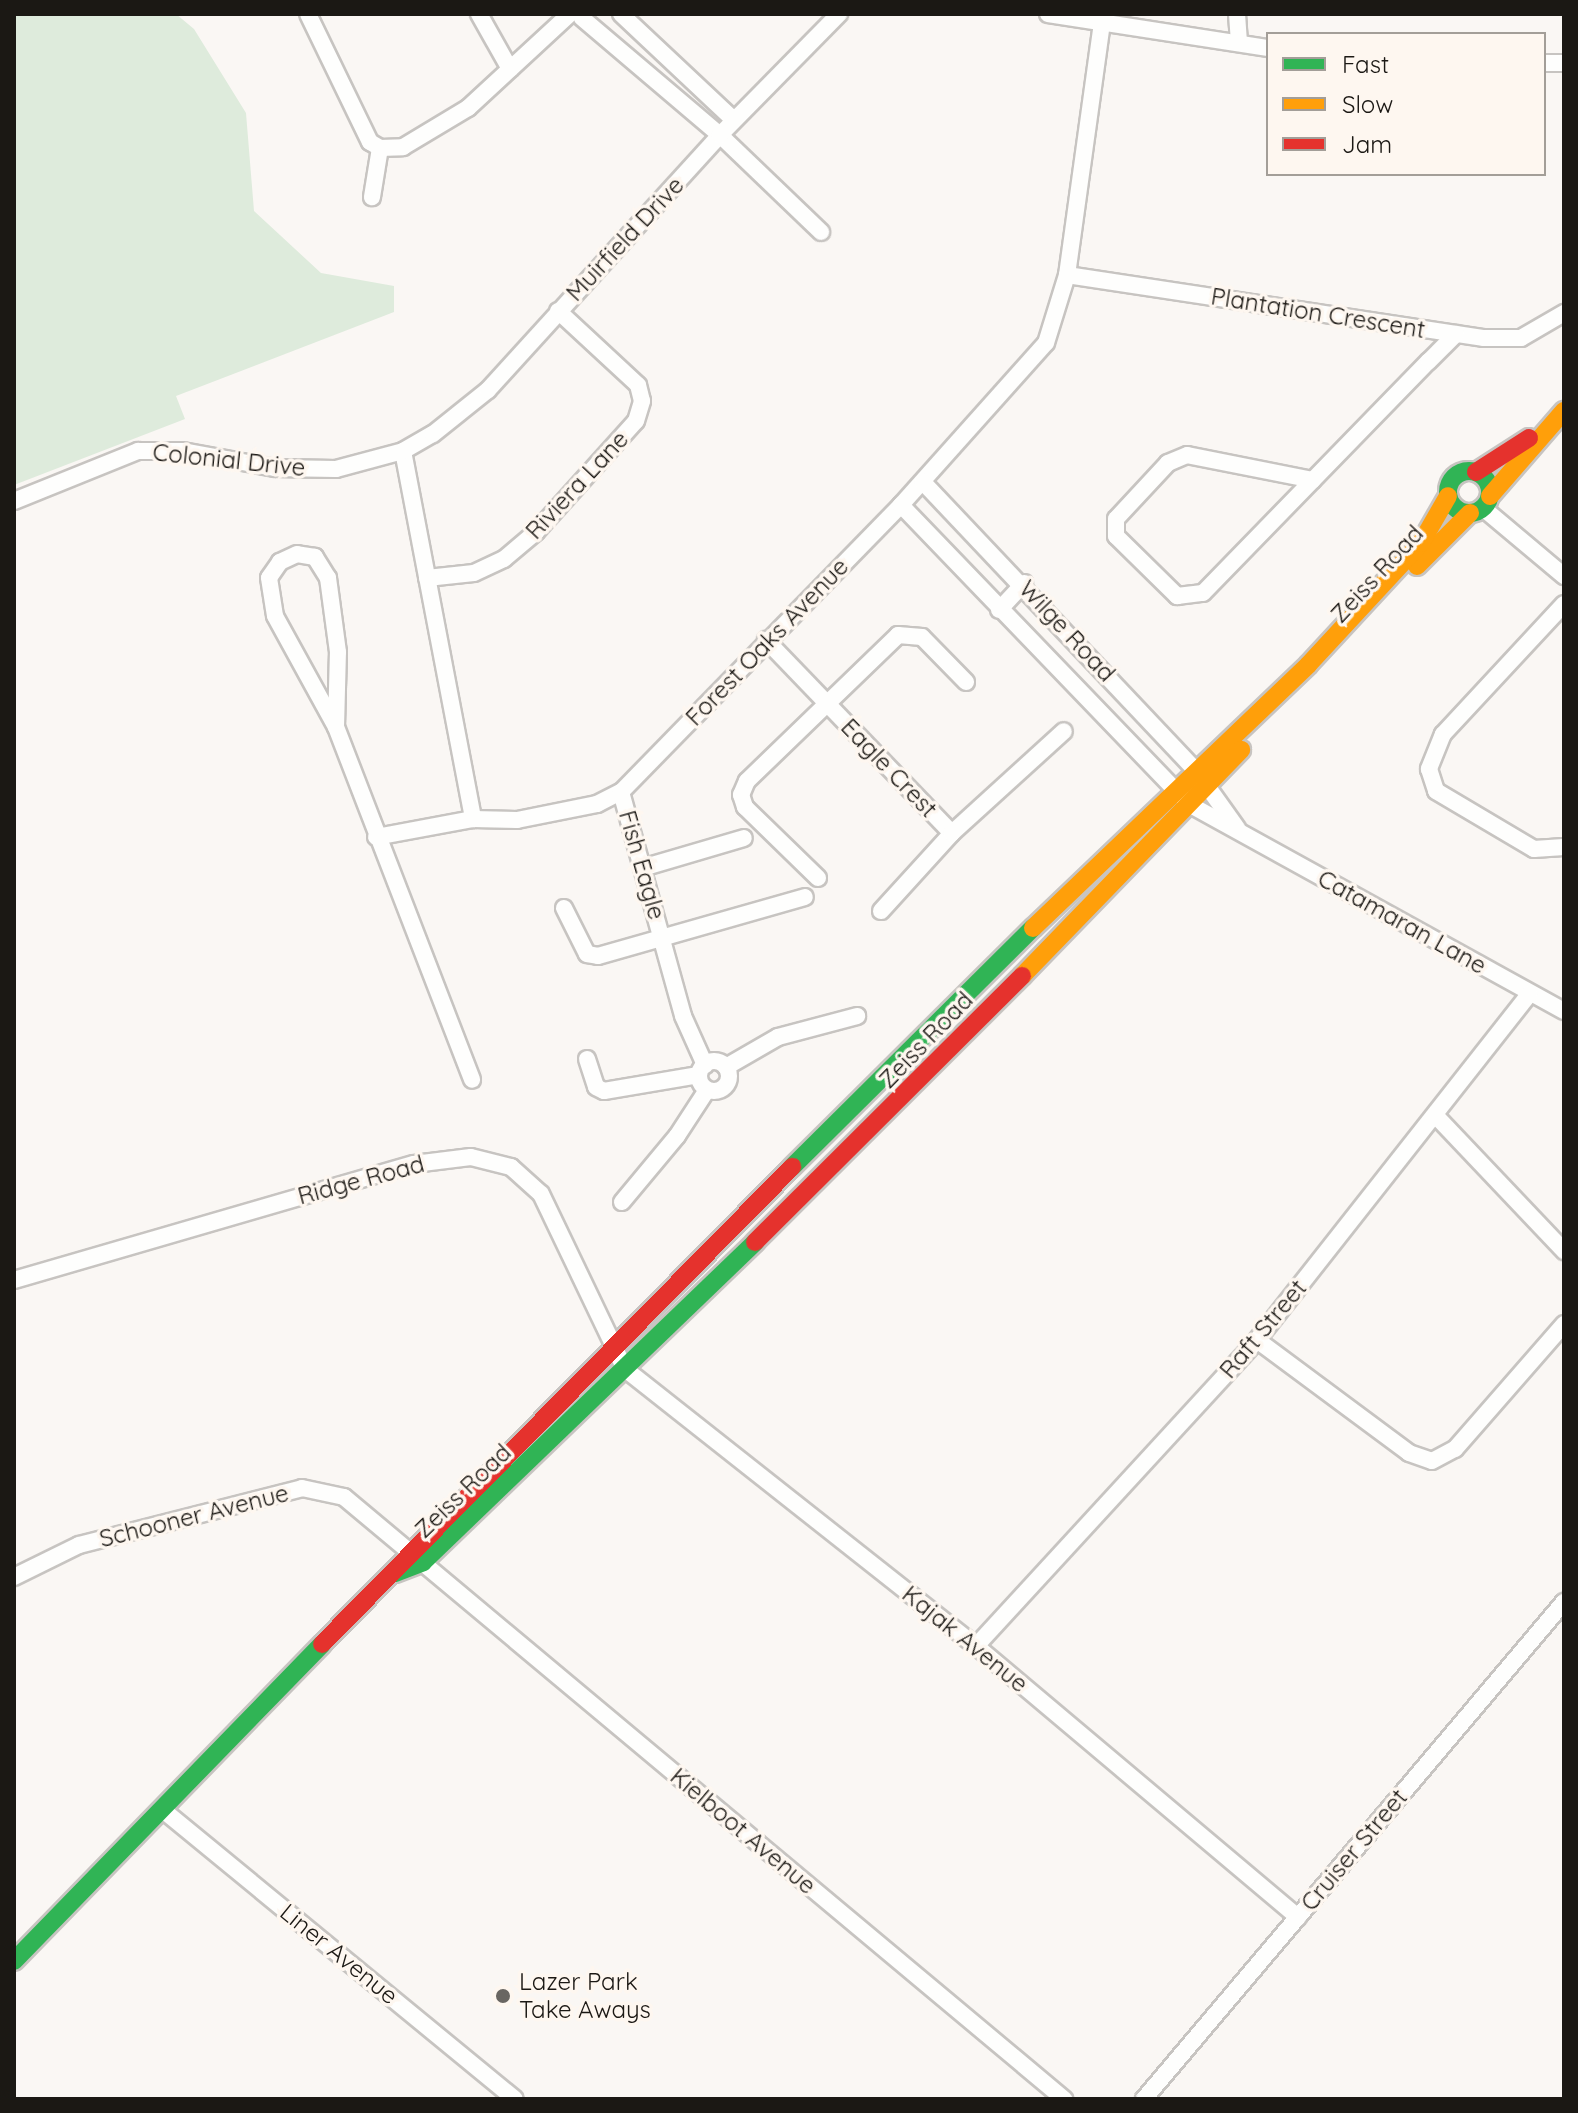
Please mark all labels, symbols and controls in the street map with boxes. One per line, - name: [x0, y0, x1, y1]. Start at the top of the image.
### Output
- legend: [1266, 32, 1546, 176]
- text: Fast: [1342, 49, 1389, 79]
- text: Slow: [1342, 89, 1393, 119]
- text: Jam: [1342, 129, 1392, 159]
- street label: Muirfield Drive: [560, 171, 690, 307]
- street label: Plantation Crescent: [1209, 282, 1427, 344]
- street label: Riviera Lane: [520, 425, 634, 545]
- street label: Colonial Drive: [151, 438, 307, 482]
- street label: Zeiss Road: [1325, 519, 1429, 629]
- street label: Forest Oaks Avenue: [680, 552, 854, 732]
- street label: Wilge Road: [1013, 574, 1121, 688]
- street label: Eagle Crest: [835, 713, 943, 823]
- street label: Fish Eagle: [613, 807, 671, 923]
- street label: Catamaran Lane: [1313, 864, 1491, 980]
- street label: Zeiss Road: [873, 986, 979, 1094]
- street label: Ridge Road: [295, 1149, 427, 1211]
- street label: Raft Street: [1213, 1274, 1313, 1384]
- street label: Zeiss Road: [409, 1438, 517, 1544]
- street label: Schooner Avenue: [96, 1479, 292, 1553]
- street label: Kajak Avenue: [896, 1580, 1034, 1698]
- street label: Kielboot Avenue: [665, 1762, 821, 1900]
- street label: Cruiser Street: [1295, 1783, 1413, 1917]
- street label: Liner Avenue: [274, 1898, 404, 2010]
- place label: Lazer Park Take Aways: [519, 1968, 651, 2024]
- marker: Lazer Park Take Aways: [494, 1987, 512, 2005]

